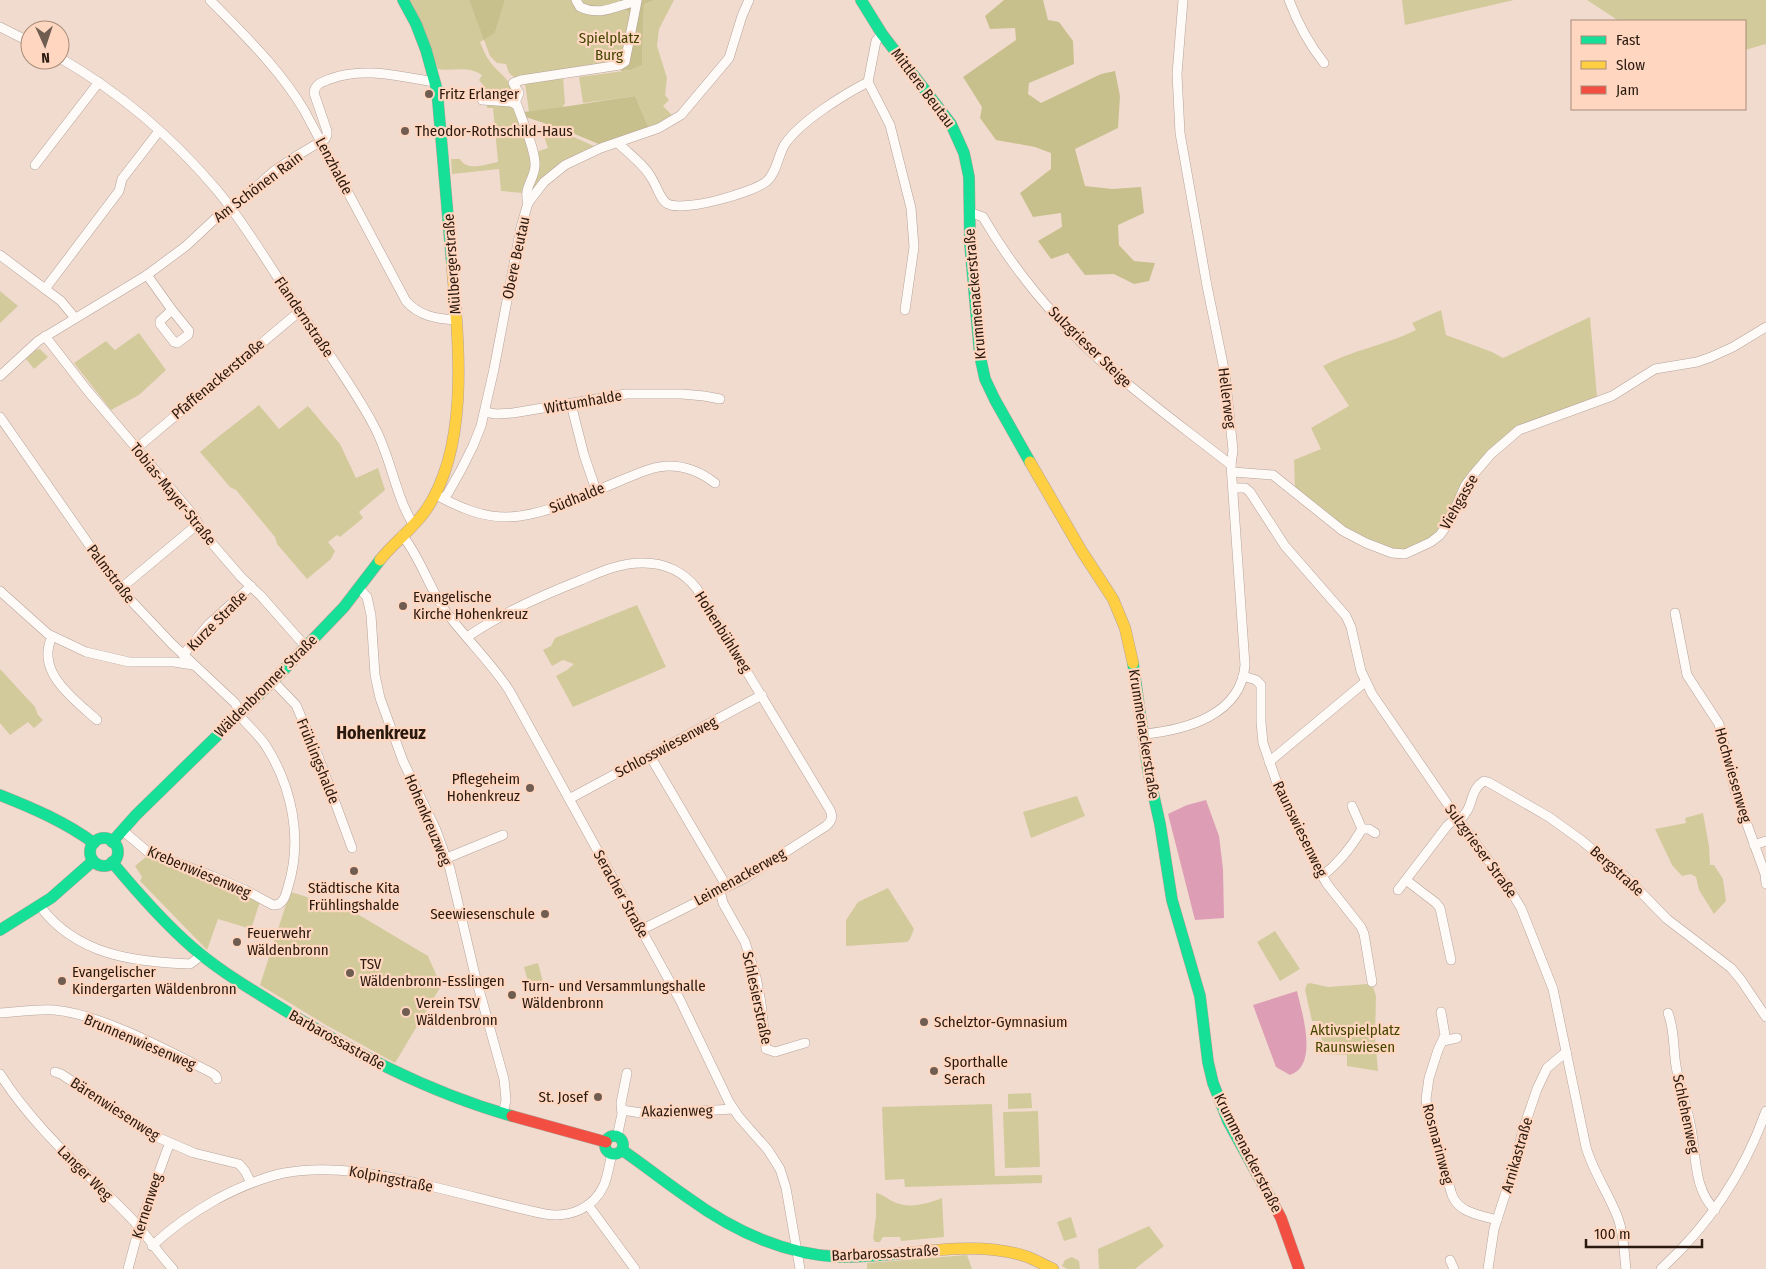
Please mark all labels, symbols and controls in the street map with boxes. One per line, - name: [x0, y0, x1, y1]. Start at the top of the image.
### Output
- north arrow: [20, 20, 70, 70]
- legend: [1571, 20, 1746, 110]
- park label: Spielplatz Burg: [579, 29, 639, 64]
- text: Fast: [1616, 31, 1640, 49]
- street label: Mittlere Beutau: [887, 45, 959, 131]
- text: N: [41, 49, 50, 66]
- text: Slow: [1616, 56, 1645, 74]
- text: Jam: [1616, 81, 1639, 99]
- place label: Fritz Erlanger: [439, 85, 520, 103]
- marker: Fritz Erlanger: [423, 88, 435, 100]
- place label: Theodor-Rothschild-Haus: [415, 122, 573, 140]
- marker: Theodor-Rothschild-Haus: [399, 125, 411, 137]
- street label: Lenzhalde: [311, 134, 357, 198]
- street label: Am Schönen Rain: [210, 148, 306, 226]
- street label: Mülbergerstraße: [439, 213, 465, 315]
- street label: Obere Beutau: [498, 215, 534, 301]
- street label: Krummenackerstraße: [960, 228, 990, 360]
- street label: Flandernstraße: [271, 273, 337, 361]
- street label: Sulzgrieser Steige: [1045, 303, 1135, 391]
- street label: Pfaffenackerstraße: [168, 335, 268, 423]
- street label: Hellerweg: [1214, 366, 1240, 430]
- street label: Wittumhalde: [543, 386, 623, 418]
- street label: Tobias-Mayer-Straße: [126, 439, 220, 549]
- street label: Viehgasse: [1436, 471, 1482, 533]
- street label: Südhalde: [547, 479, 607, 517]
- street label: Palmstraße: [83, 541, 139, 607]
- street label: Kurze Straße: [183, 587, 251, 655]
- place label: Evangelische Kirche Hohenkreuz: [413, 588, 528, 623]
- street label: Hohenbühlweg: [691, 588, 755, 676]
- marker: Evangelische Kirche Hohenkreuz: [397, 600, 409, 612]
- street label: Wäldenbronner Straße: [211, 631, 321, 741]
- street label: Krummenackerstraße: [1125, 668, 1163, 800]
- street label: Schlosswiesenweg: [612, 712, 720, 782]
- street label: Frühlingshalde: [293, 716, 343, 806]
- district label: Hohenkreuz: [336, 722, 426, 744]
- street label: Hochwiesenweg: [1711, 725, 1755, 825]
- place label: Pflegeheim Hohenkreuz: [447, 770, 520, 805]
- street label: Hohenkreuzweg: [401, 772, 455, 868]
- street label: Raunswiesenweg: [1269, 778, 1331, 880]
- marker: Pflegeheim Hohenkreuz: [524, 782, 536, 794]
- street label: Sulzgrieser Straße: [1441, 801, 1521, 901]
- street label: Krebenwiesenweg: [145, 842, 253, 902]
- street label: Bergstraße: [1586, 842, 1648, 900]
- street label: Leimenackerweg: [691, 844, 789, 910]
- street label: Seracher Straße: [590, 847, 652, 941]
- marker: Städtische Kita Frühlingshalde: [348, 865, 360, 877]
- place label: Städtische Kita Frühlingshalde: [308, 879, 400, 914]
- place label: Seewiesenschule: [430, 905, 535, 923]
- marker: Seewiesenschule: [539, 908, 551, 920]
- place label: Feuerwehr Wäldenbronn: [247, 924, 329, 959]
- marker: Feuerwehr Wäldenbronn: [231, 936, 243, 948]
- street label: Schlesierstraße: [738, 950, 776, 1046]
- place label: TSV Wäldenbronn-Esslingen: [360, 955, 505, 990]
- place label: Evangelischer Kindergarten Wäldenbronn: [72, 963, 237, 998]
- marker: TSV Wäldenbronn-Esslingen: [344, 967, 356, 979]
- marker: Evangelischer Kindergarten Wäldenbronn: [56, 975, 68, 987]
- place label: Turn- und Versammlungshalle Wäldenbronn: [522, 977, 706, 1012]
- marker: Turn- und Versammlungshalle Wäldenbronn: [506, 989, 518, 1001]
- place label: Verein TSV Wäldenbronn: [416, 994, 498, 1029]
- street label: Barbarossastraße: [286, 1006, 388, 1074]
- marker: Verein TSV Wäldenbronn: [400, 1006, 412, 1018]
- street label: Brunnenwiesenweg: [82, 1010, 198, 1074]
- place label: Schelztor-Gymnasium: [934, 1013, 1068, 1031]
- marker: Schelztor-Gymnasium: [918, 1016, 930, 1028]
- park label: Aktivspielplatz Raunswiesen: [1310, 1021, 1400, 1056]
- place label: Sporthalle Serach: [944, 1053, 1008, 1088]
- marker: Sporthalle Serach: [928, 1065, 940, 1077]
- street label: Bärenwiesenweg: [67, 1073, 163, 1145]
- street label: Schlehenweg: [1669, 1073, 1703, 1155]
- place label: St. Josef: [538, 1088, 589, 1106]
- street label: Krummenackerstraße: [1210, 1090, 1286, 1216]
- marker: St. Josef: [592, 1091, 604, 1103]
- street label: Akazienweg: [641, 1101, 713, 1121]
- street label: Rosmarinweg: [1419, 1102, 1457, 1186]
- street label: Arnikastraße: [1498, 1115, 1536, 1195]
- street label: Langer Weg: [54, 1142, 116, 1204]
- street label: Kolpingstraße: [348, 1162, 434, 1196]
- street label: Kernenweg: [128, 1171, 166, 1241]
- scale bar: [1586, 1216, 1702, 1248]
- text: 100 m: [1594, 1225, 1631, 1243]
- street label: Barbarossastraße: [831, 1241, 939, 1265]

